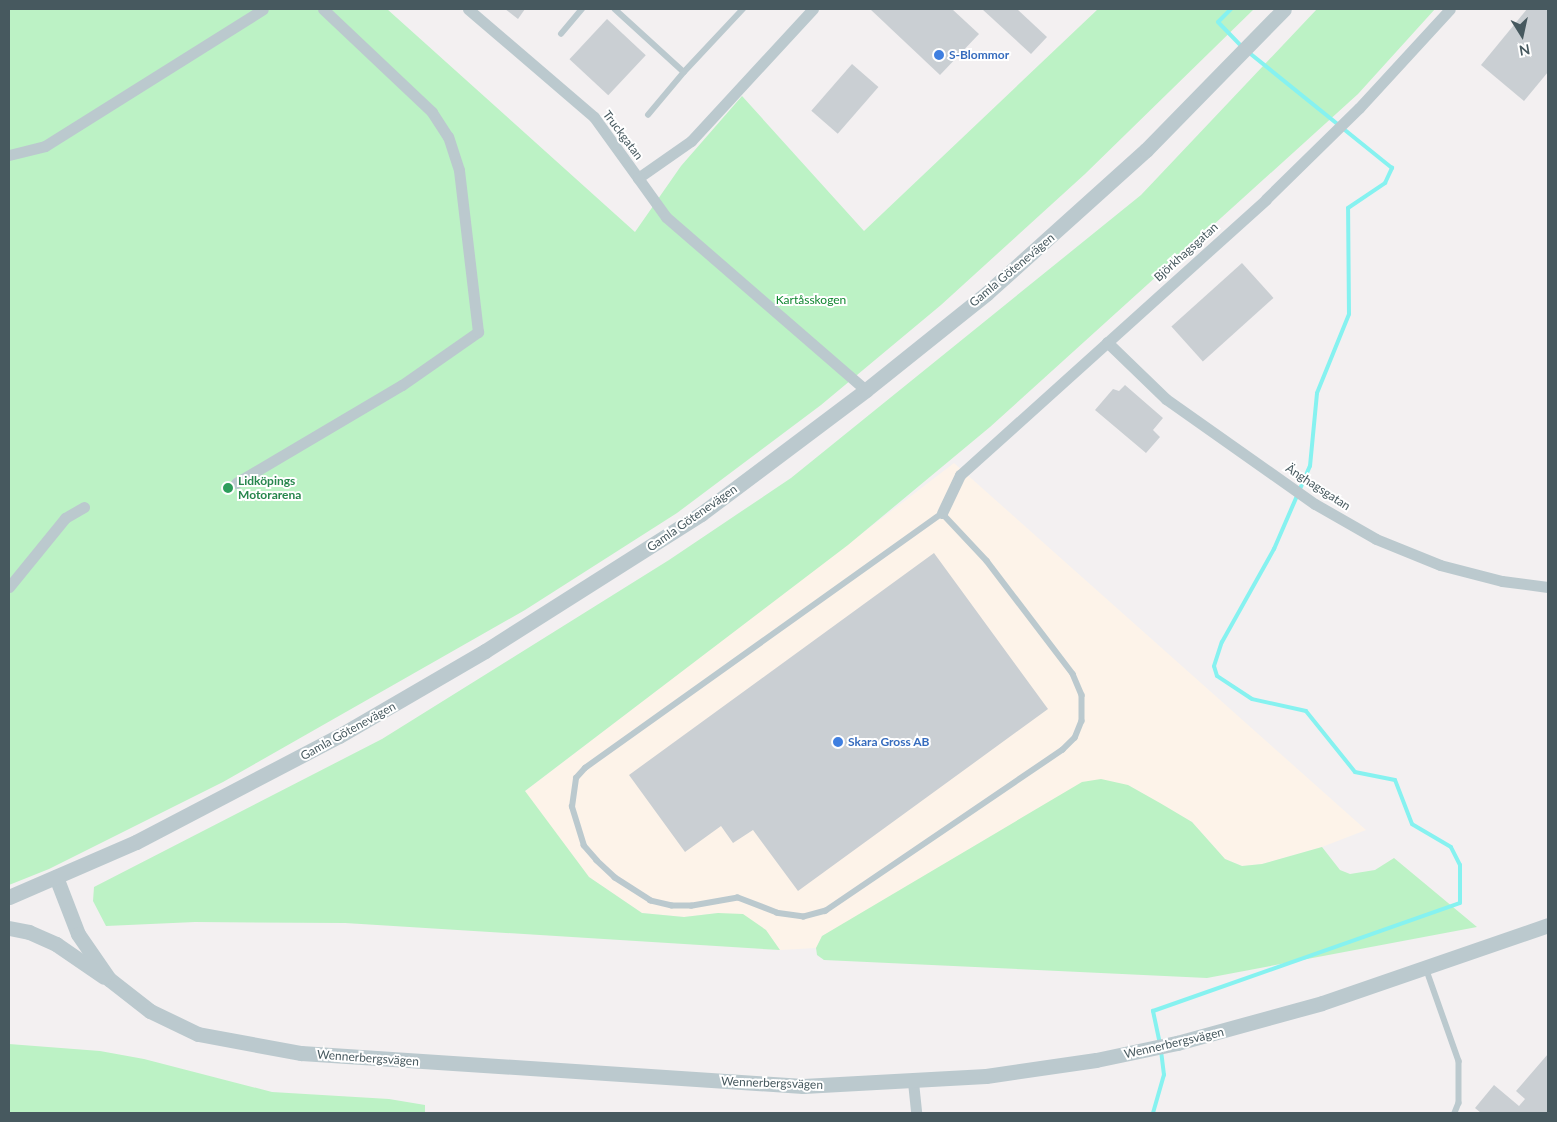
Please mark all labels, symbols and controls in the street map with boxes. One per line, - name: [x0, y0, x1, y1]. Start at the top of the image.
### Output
- north arrow: [1497, 10, 1547, 60]
- text: N: [1518, 41, 1531, 60]
- place label: S-Blommor: [949, 48, 1009, 62]
- marker: S-Blommor: [933, 49, 945, 61]
- street label: Truckgatan: [600, 108, 646, 162]
- street label: Björkhagsgatan: [1151, 220, 1221, 284]
- street label: Gamla Götenevägen: [967, 230, 1057, 310]
- park label: Kartåsskogen: [776, 293, 846, 307]
- street label: Änghagsgatan: [1283, 461, 1353, 513]
- place label: Lidköpings Motorarena: [238, 474, 301, 502]
- marker: Lidköpings Motorarena: [222, 482, 234, 494]
- street label: Gamla Götenevägen: [644, 482, 740, 554]
- street label: Gamla Götenevägen: [298, 699, 398, 763]
- place label: Skara Gross AB: [848, 735, 930, 749]
- marker: Skara Gross AB: [832, 736, 844, 748]
- street label: Wennerbergsvägen: [1123, 1025, 1225, 1061]
- street label: Wennerbergsvägen: [317, 1047, 419, 1069]
- street label: Wennerbergsvägen: [721, 1074, 823, 1092]

